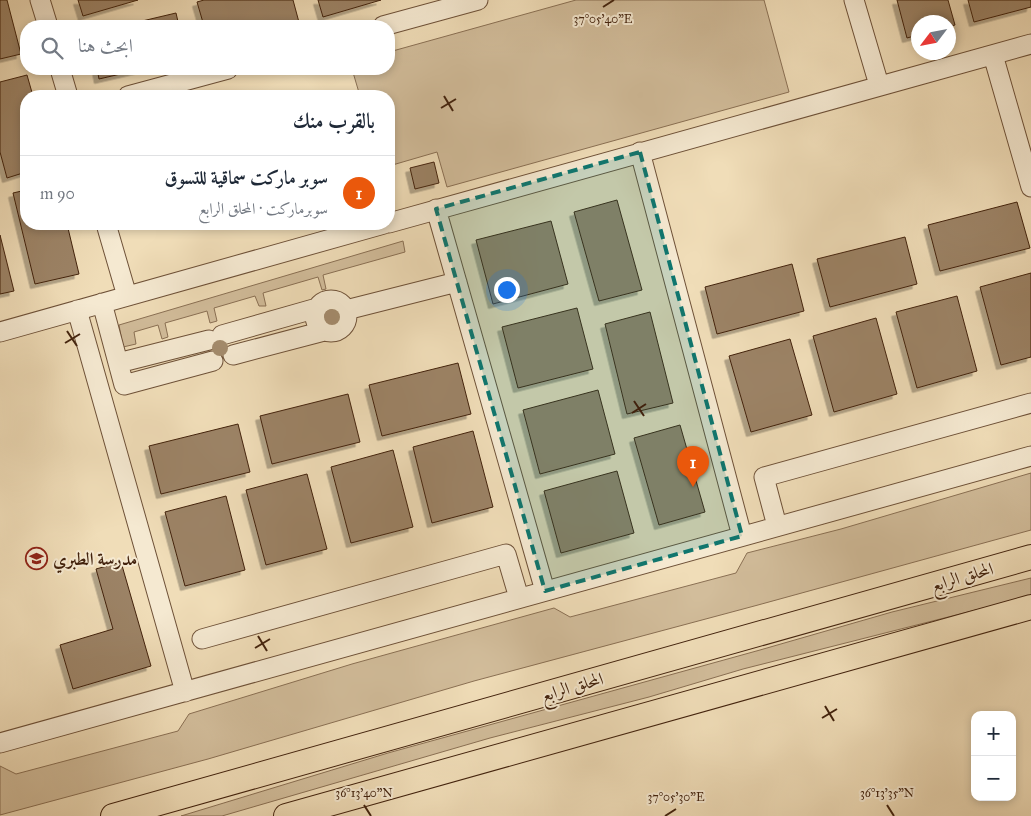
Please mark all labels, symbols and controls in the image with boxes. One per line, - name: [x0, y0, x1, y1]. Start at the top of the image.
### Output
- text: 37°05'40"E: [574, 12, 633, 26]
- north arrow: [911, 15, 956, 60]
- search box: [20, 20, 395, 75]
- icon: search: [38, 34, 66, 62]
- text: ابحث هنا: [78, 34, 133, 57]
- text: بالقرب منك: [293, 108, 375, 134]
- text: سوبر ماركت سماقية للتسوق: [165, 166, 328, 189]
- text: 90 m: [40, 184, 75, 203]
- text: 1: [356, 184, 362, 203]
- text: سوبرماركت · المحلق الرابع: [198, 199, 328, 218]
- your location: [494, 277, 520, 303]
- pin: 1: [677, 446, 709, 487]
- school or university icon: مدرسة الطبري: [25, 547, 49, 571]
- place label: مدرسة الطبري: [53, 548, 137, 574]
- street label: المحلق الرابع: [928, 558, 997, 601]
- street label: المحلق الرابع: [538, 668, 607, 711]
- map controls: [971, 711, 1016, 801]
- button: +: [971, 711, 1016, 756]
- button: −: [971, 756, 1016, 801]
- text: 36°13'40"N: [335, 786, 393, 800]
- text: 36°13'35"N: [860, 786, 914, 800]
- text: 37°05'30"E: [647, 790, 705, 804]

